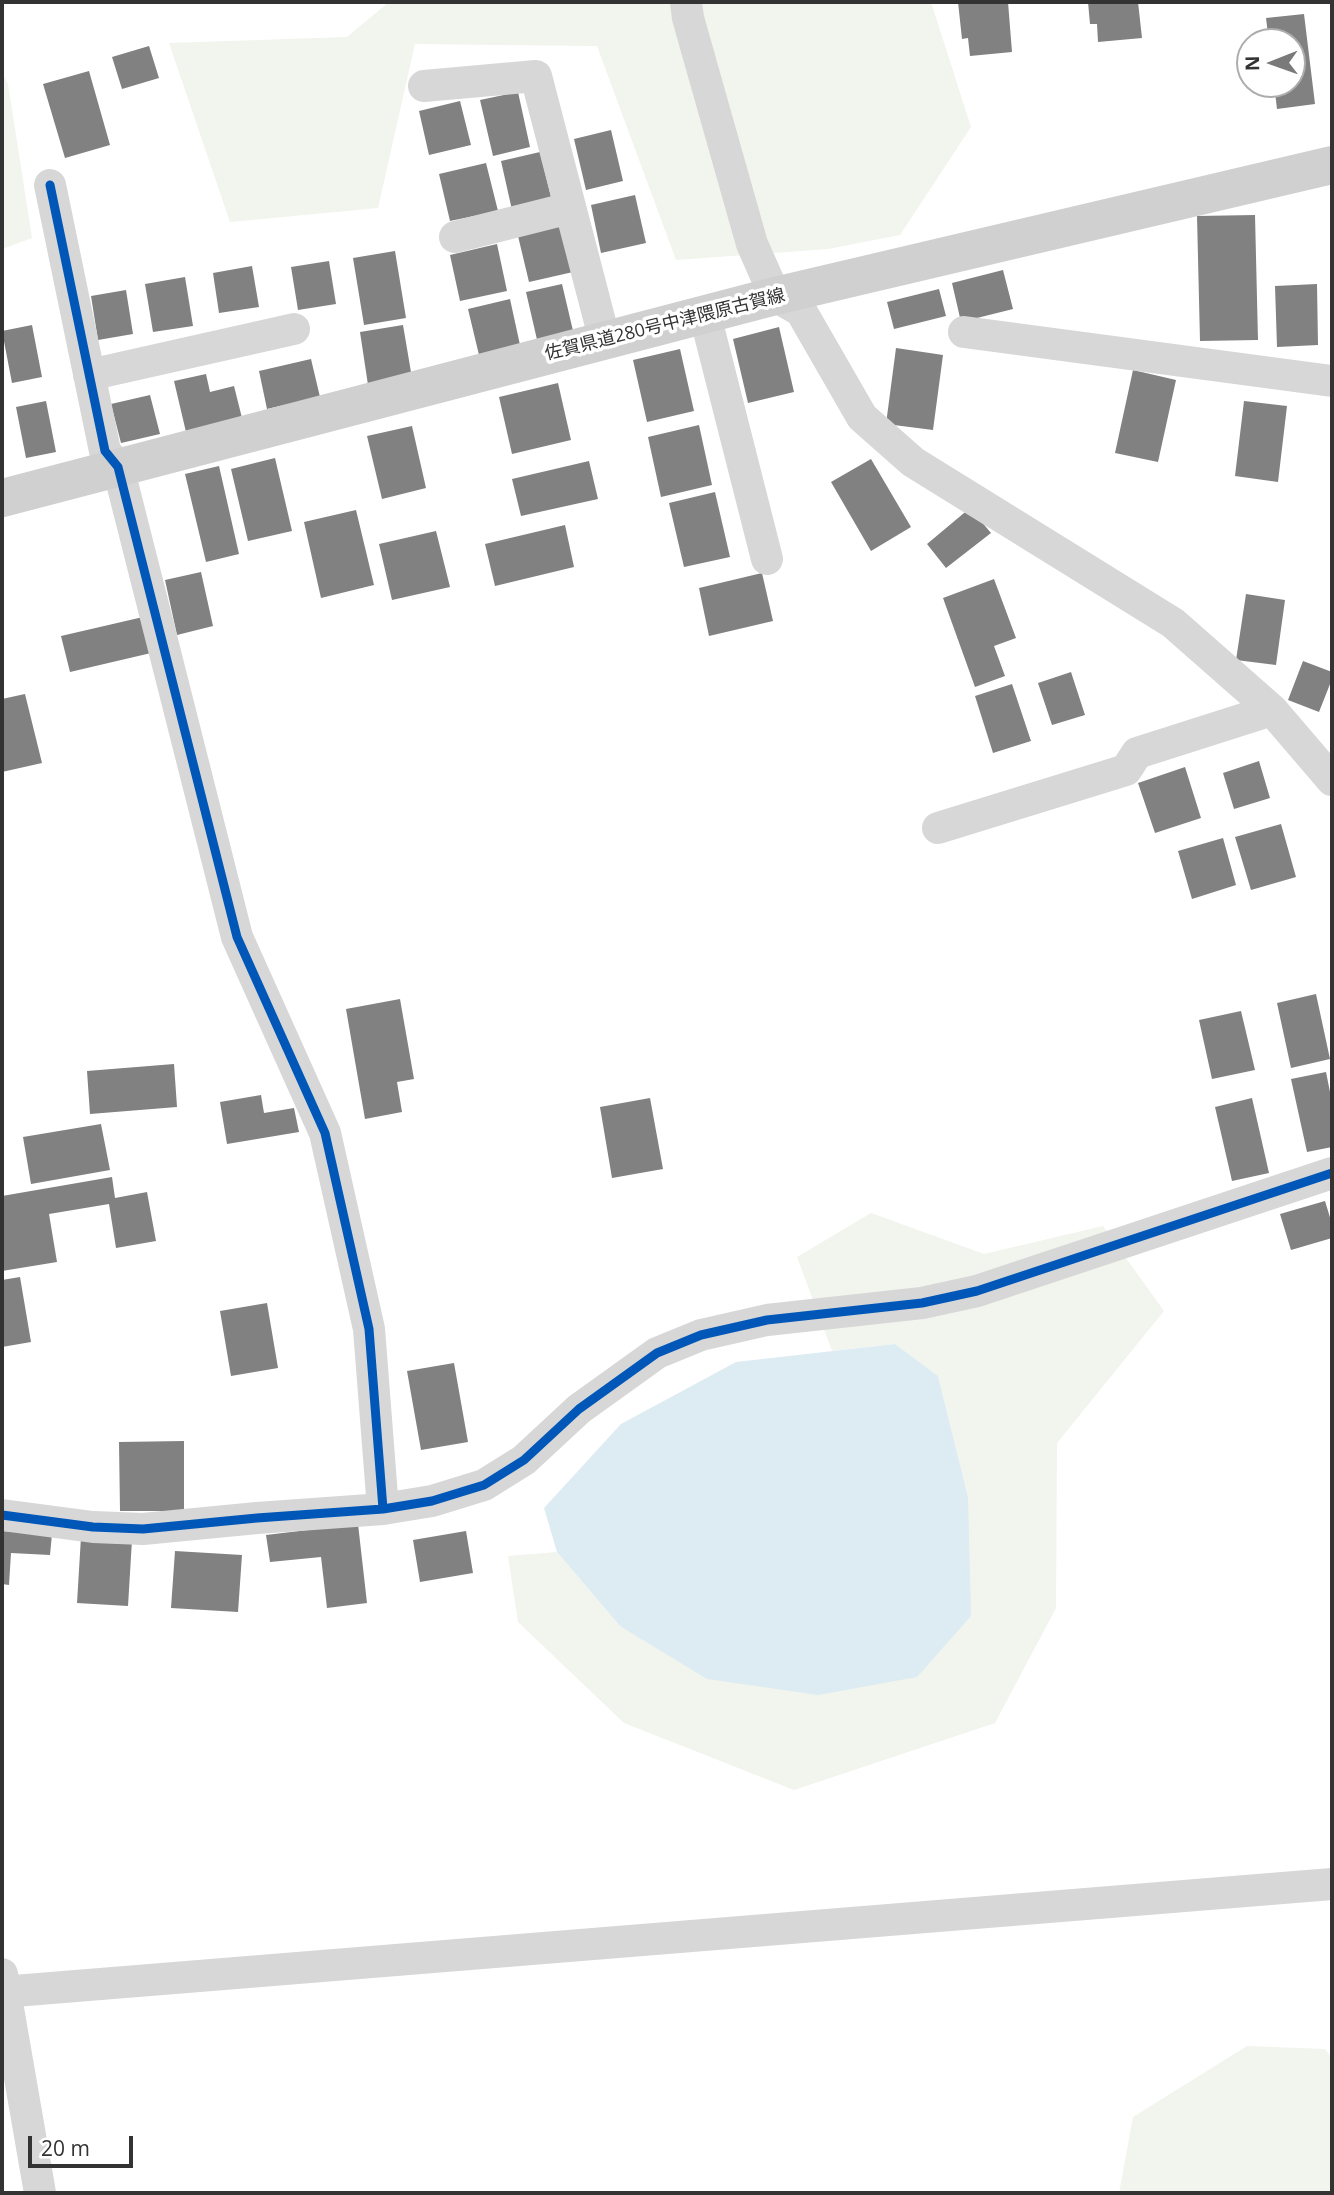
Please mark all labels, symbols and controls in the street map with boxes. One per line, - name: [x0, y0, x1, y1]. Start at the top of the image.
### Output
- north arrow: [1236, 28, 1306, 98]
- text: N: [1239, 55, 1265, 71]
- street label: 佐賀県道280号中津隈原古賀線: [543, 285, 787, 365]
- scale bar: [32, 2122, 136, 2166]
- text: 20 m: [41, 2134, 90, 2162]

